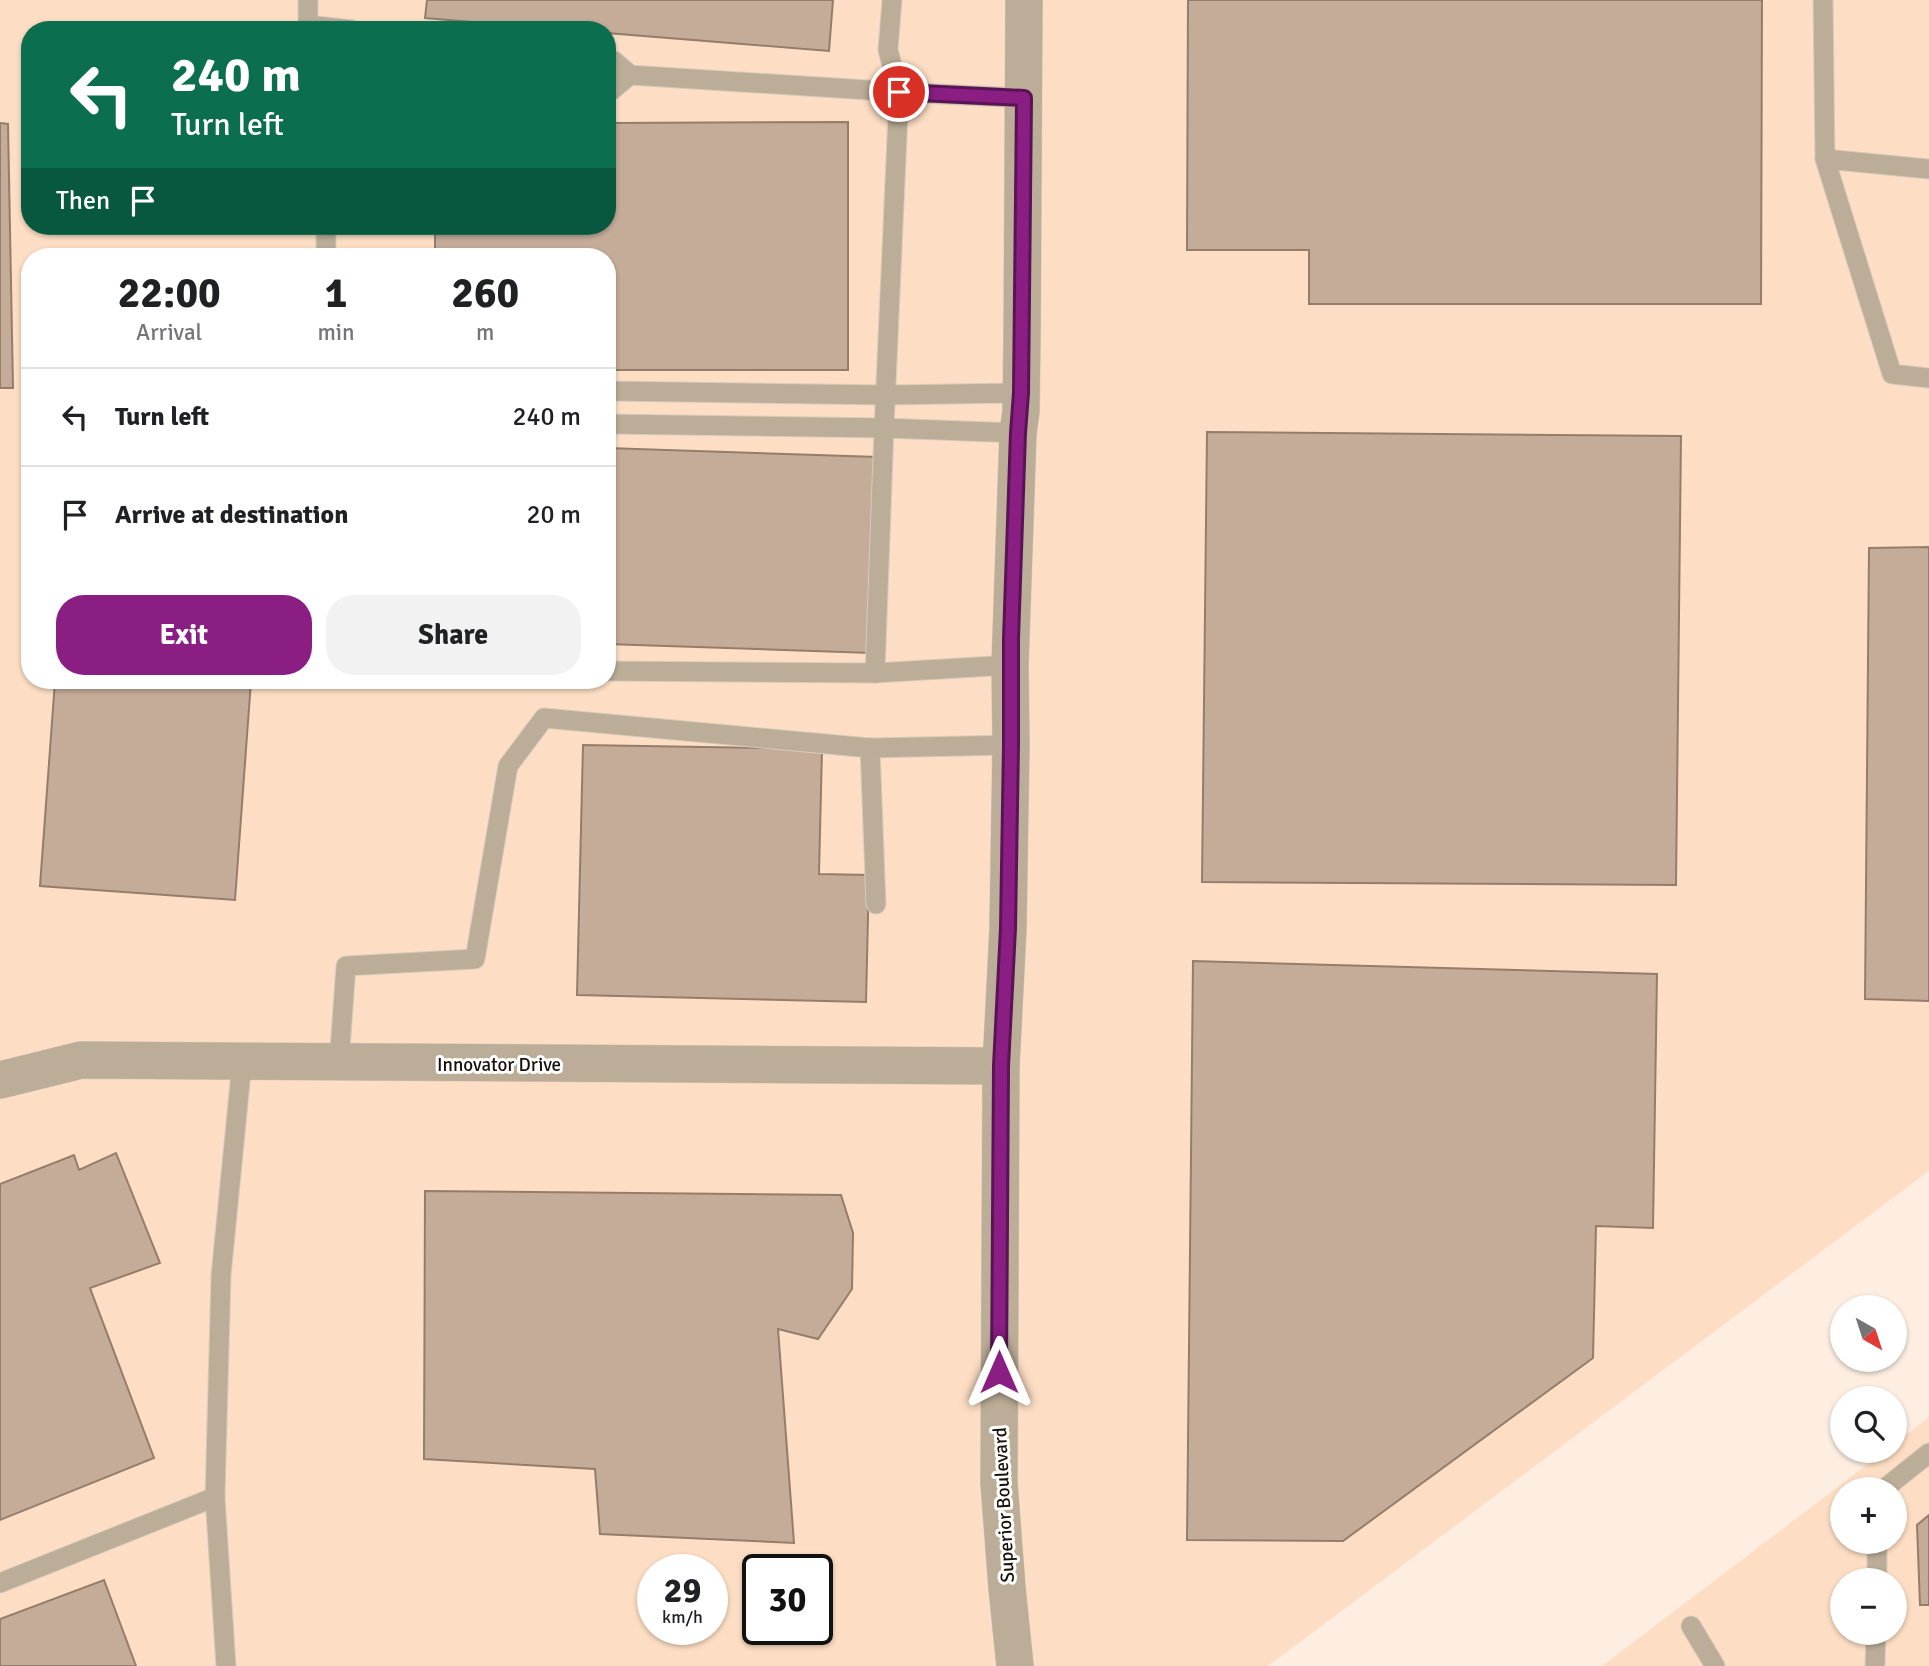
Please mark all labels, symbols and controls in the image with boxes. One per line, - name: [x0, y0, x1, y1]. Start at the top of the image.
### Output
- text: 240 m: [171, 45, 301, 105]
- icon: left: [56, 49, 147, 140]
- pin: [869, 62, 929, 122]
- icon: arrive: [880, 73, 918, 111]
- text: Turn left: [171, 105, 284, 144]
- icon: arrive: [124, 182, 162, 220]
- text: Then: [56, 185, 110, 217]
- text: 22:00: [118, 268, 221, 319]
- text: 1: [325, 268, 347, 319]
- text: 260: [451, 268, 519, 319]
- text: Arrival: [136, 318, 202, 347]
- text: min: [317, 318, 355, 347]
- text: m: [476, 318, 494, 347]
- icon: left: [56, 398, 94, 436]
- text: Turn left: [115, 401, 209, 433]
- text: 240 m: [512, 401, 581, 433]
- icon: arrive: [56, 496, 94, 534]
- text: Arrive at destination: [115, 499, 348, 531]
- text: 20 m: [526, 499, 581, 531]
- button: Exit: [56, 595, 312, 675]
- button: Share: [326, 595, 581, 675]
- street label: Innovator Drive: [437, 1053, 561, 1077]
- north arrow: [1830, 1295, 1908, 1372]
- map controls: [1830, 1295, 1907, 1645]
- position arrow: [962, 1335, 1036, 1409]
- button: search: [1830, 1386, 1907, 1463]
- street label: Superior Boulevard: [988, 1427, 1020, 1583]
- button: +: [1830, 1477, 1907, 1554]
- speed limit sign: 30: [742, 1554, 833, 1645]
- button: −: [1830, 1568, 1907, 1645]
- text: 29: [664, 1569, 701, 1612]
- text: km/h: [662, 1606, 703, 1628]

